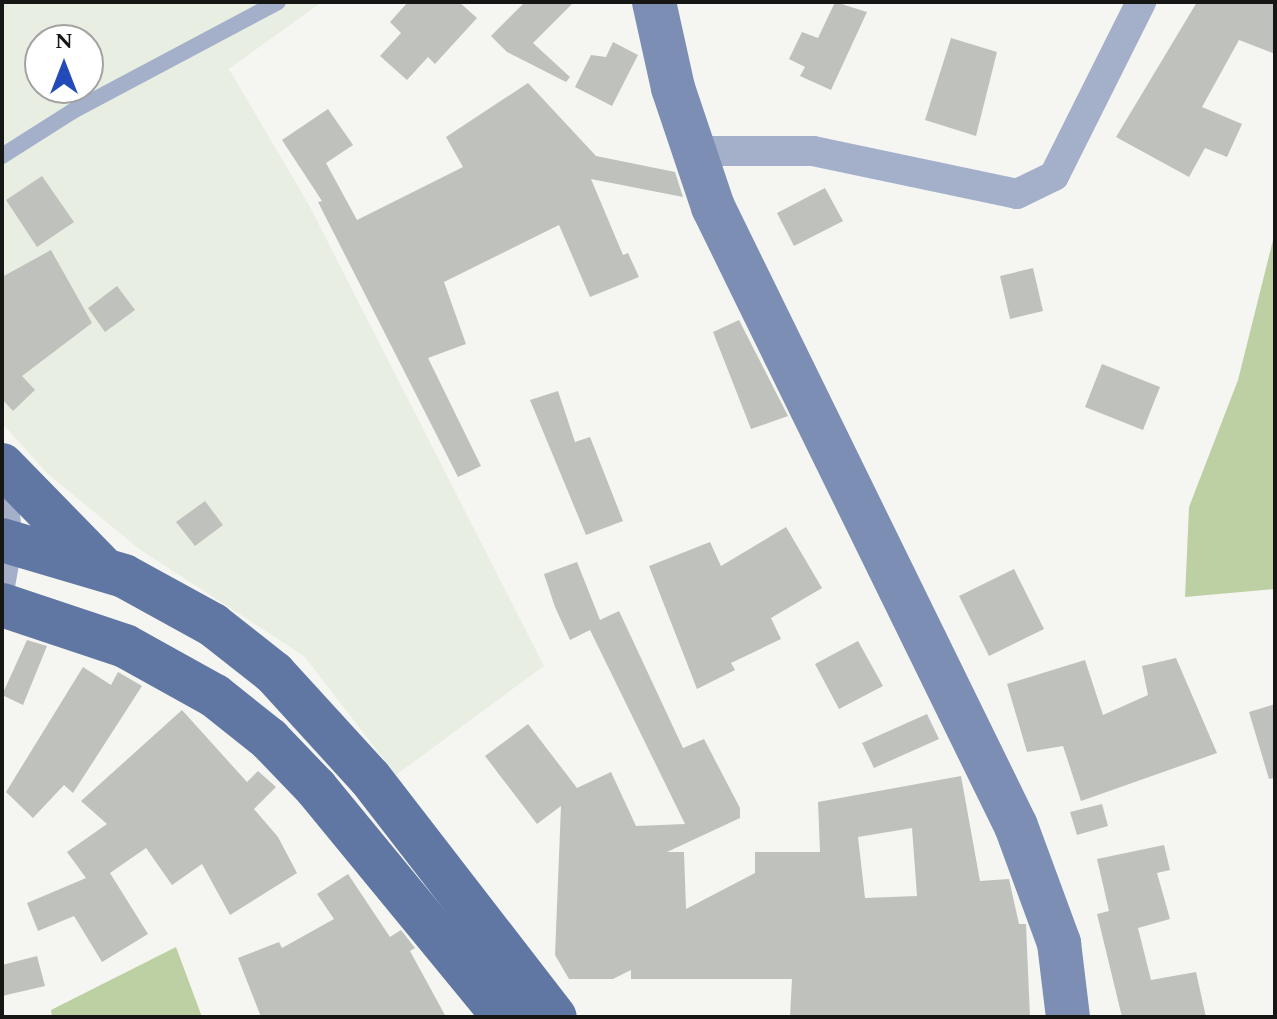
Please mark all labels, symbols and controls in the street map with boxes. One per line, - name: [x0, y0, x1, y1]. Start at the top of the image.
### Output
- north arrow: [24, 24, 104, 104]
- text: N: [55, 25, 73, 58]

